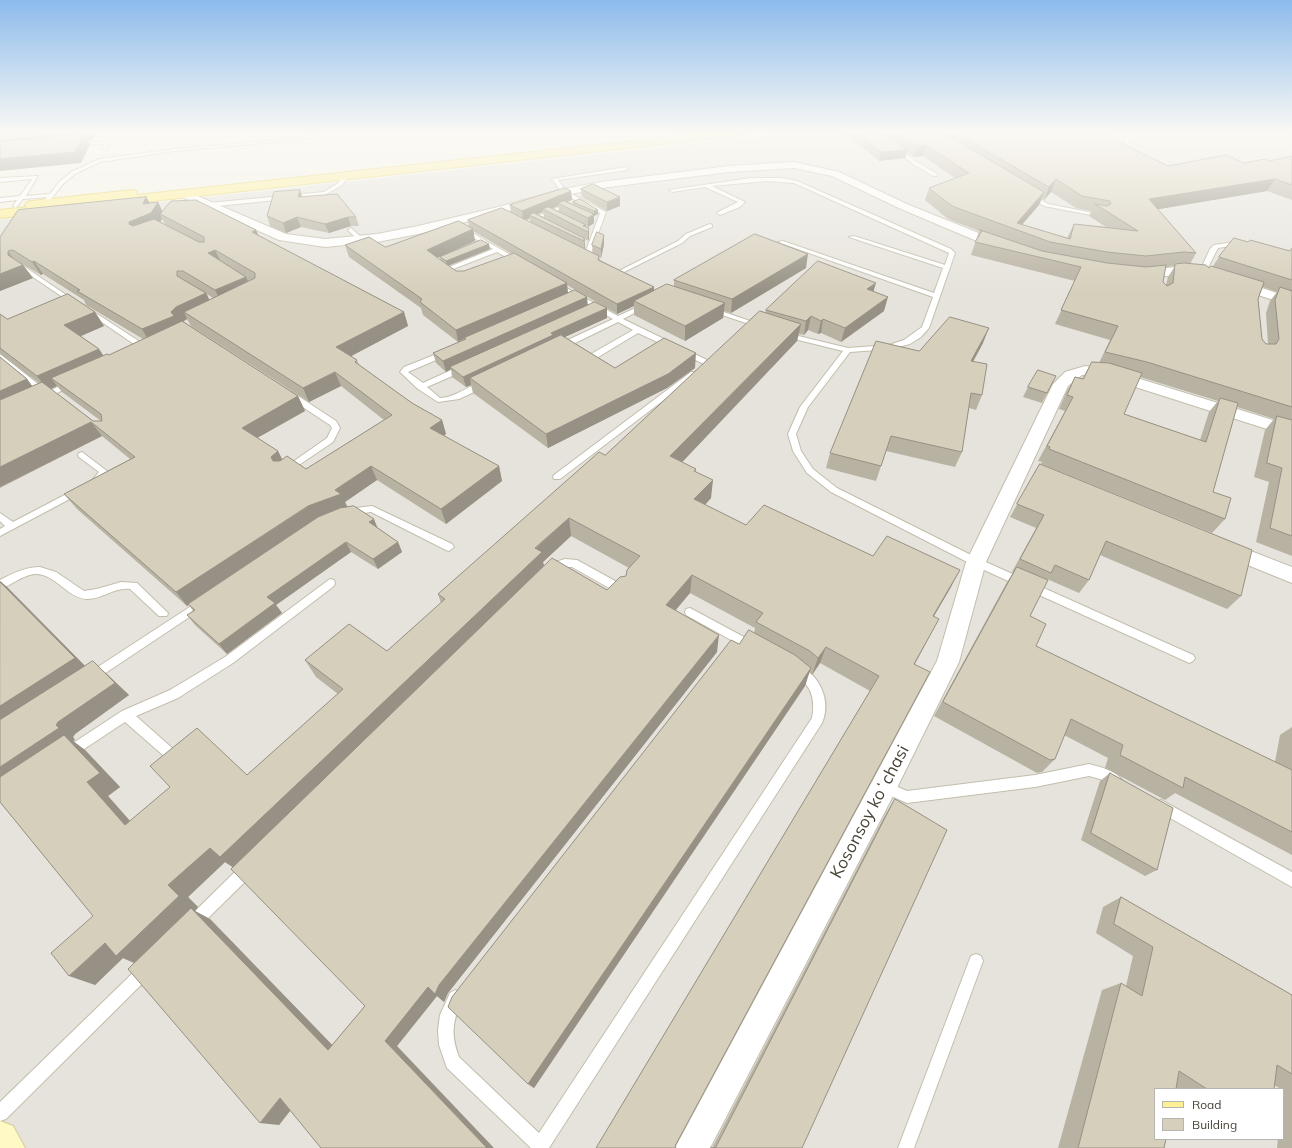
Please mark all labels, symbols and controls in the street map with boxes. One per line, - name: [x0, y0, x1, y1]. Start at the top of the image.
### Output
- street label: Kosonsoy koʻchasi: [826, 742, 914, 882]
- legend: [1154, 1088, 1284, 1140]
- text: Road: [1192, 1097, 1221, 1112]
- text: Building: [1192, 1117, 1237, 1132]

